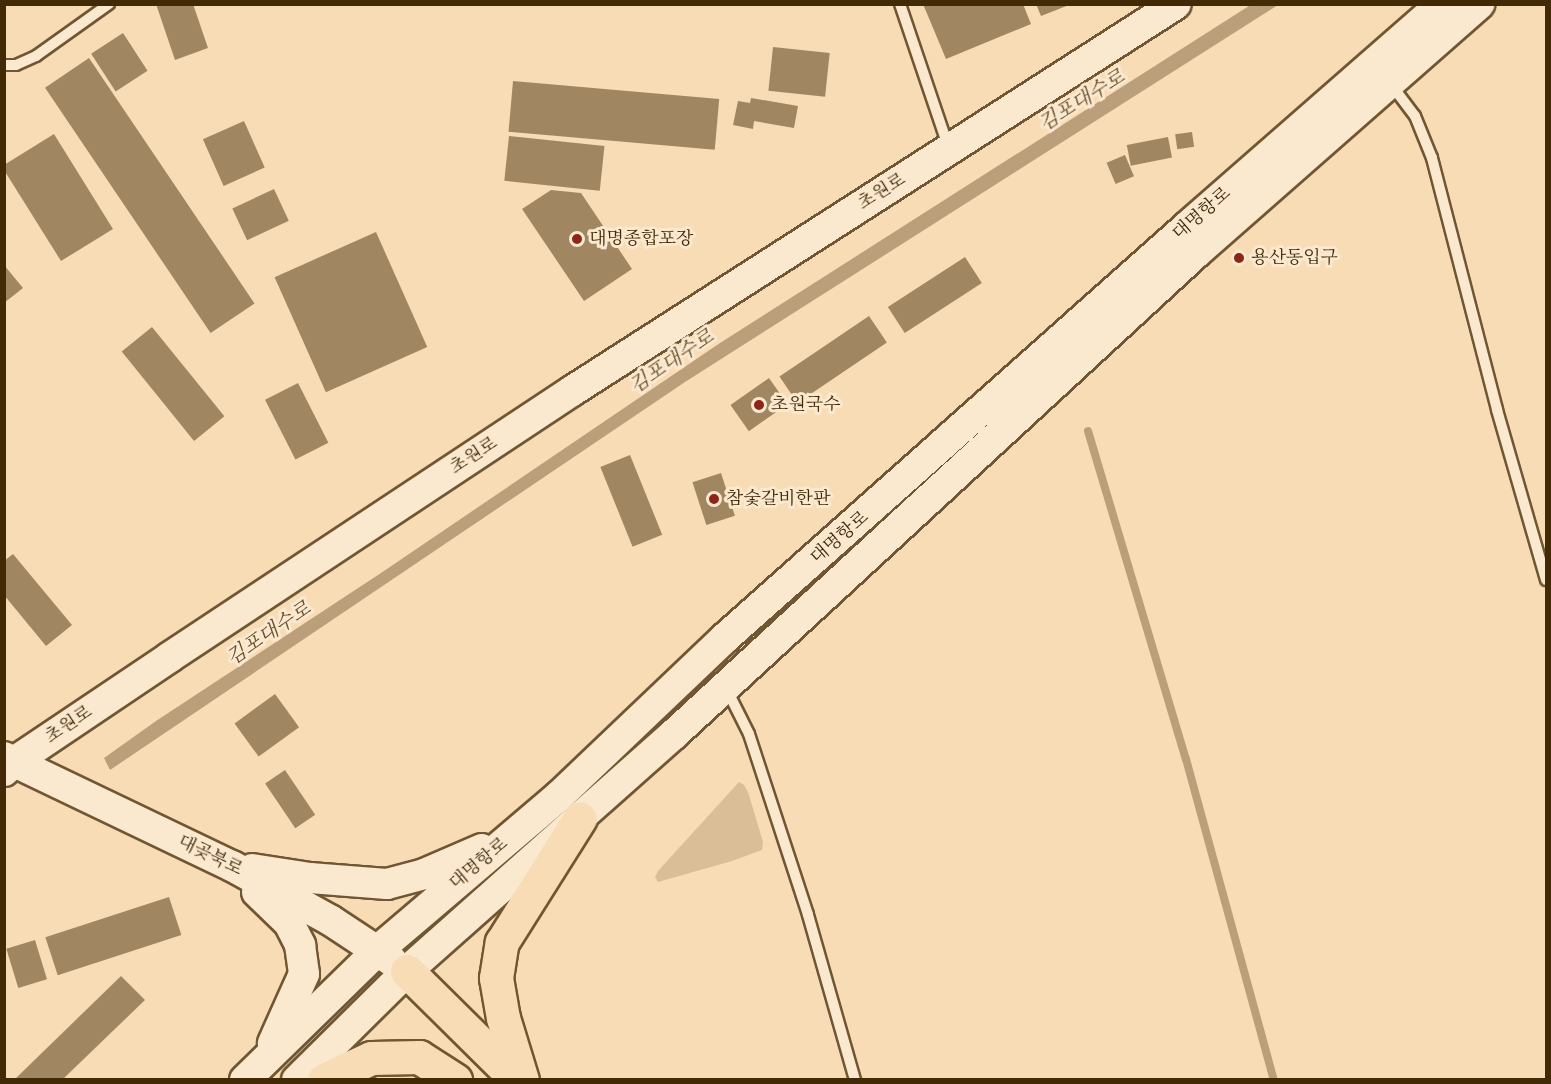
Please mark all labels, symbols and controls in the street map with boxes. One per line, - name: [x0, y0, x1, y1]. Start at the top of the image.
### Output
- water label: 김포대수로: [1035, 65, 1129, 137]
- street label: 초원로: [854, 169, 910, 215]
- street label: 대명항로: [1169, 183, 1235, 245]
- place label: 대명종합포장: [589, 228, 693, 250]
- marker: 대명종합포장: [570, 232, 584, 246]
- place label: 용산동입구: [1251, 247, 1338, 269]
- marker: 용산동입구: [1232, 251, 1246, 265]
- water label: 김포대수로: [625, 325, 719, 399]
- place label: 초원국수: [771, 394, 841, 416]
- marker: 초원국수: [752, 398, 766, 412]
- street label: 초원로: [446, 433, 502, 479]
- place label: 참숯갈비한판: [726, 488, 830, 510]
- marker: 참숯갈비한판: [707, 492, 721, 506]
- street label: 대명항로: [807, 507, 873, 569]
- water label: 김포대수로: [222, 597, 316, 671]
- street label: 초원로: [41, 701, 97, 749]
- street label: 대곶북로: [174, 831, 246, 881]
- street label: 대명항로: [445, 833, 513, 895]

